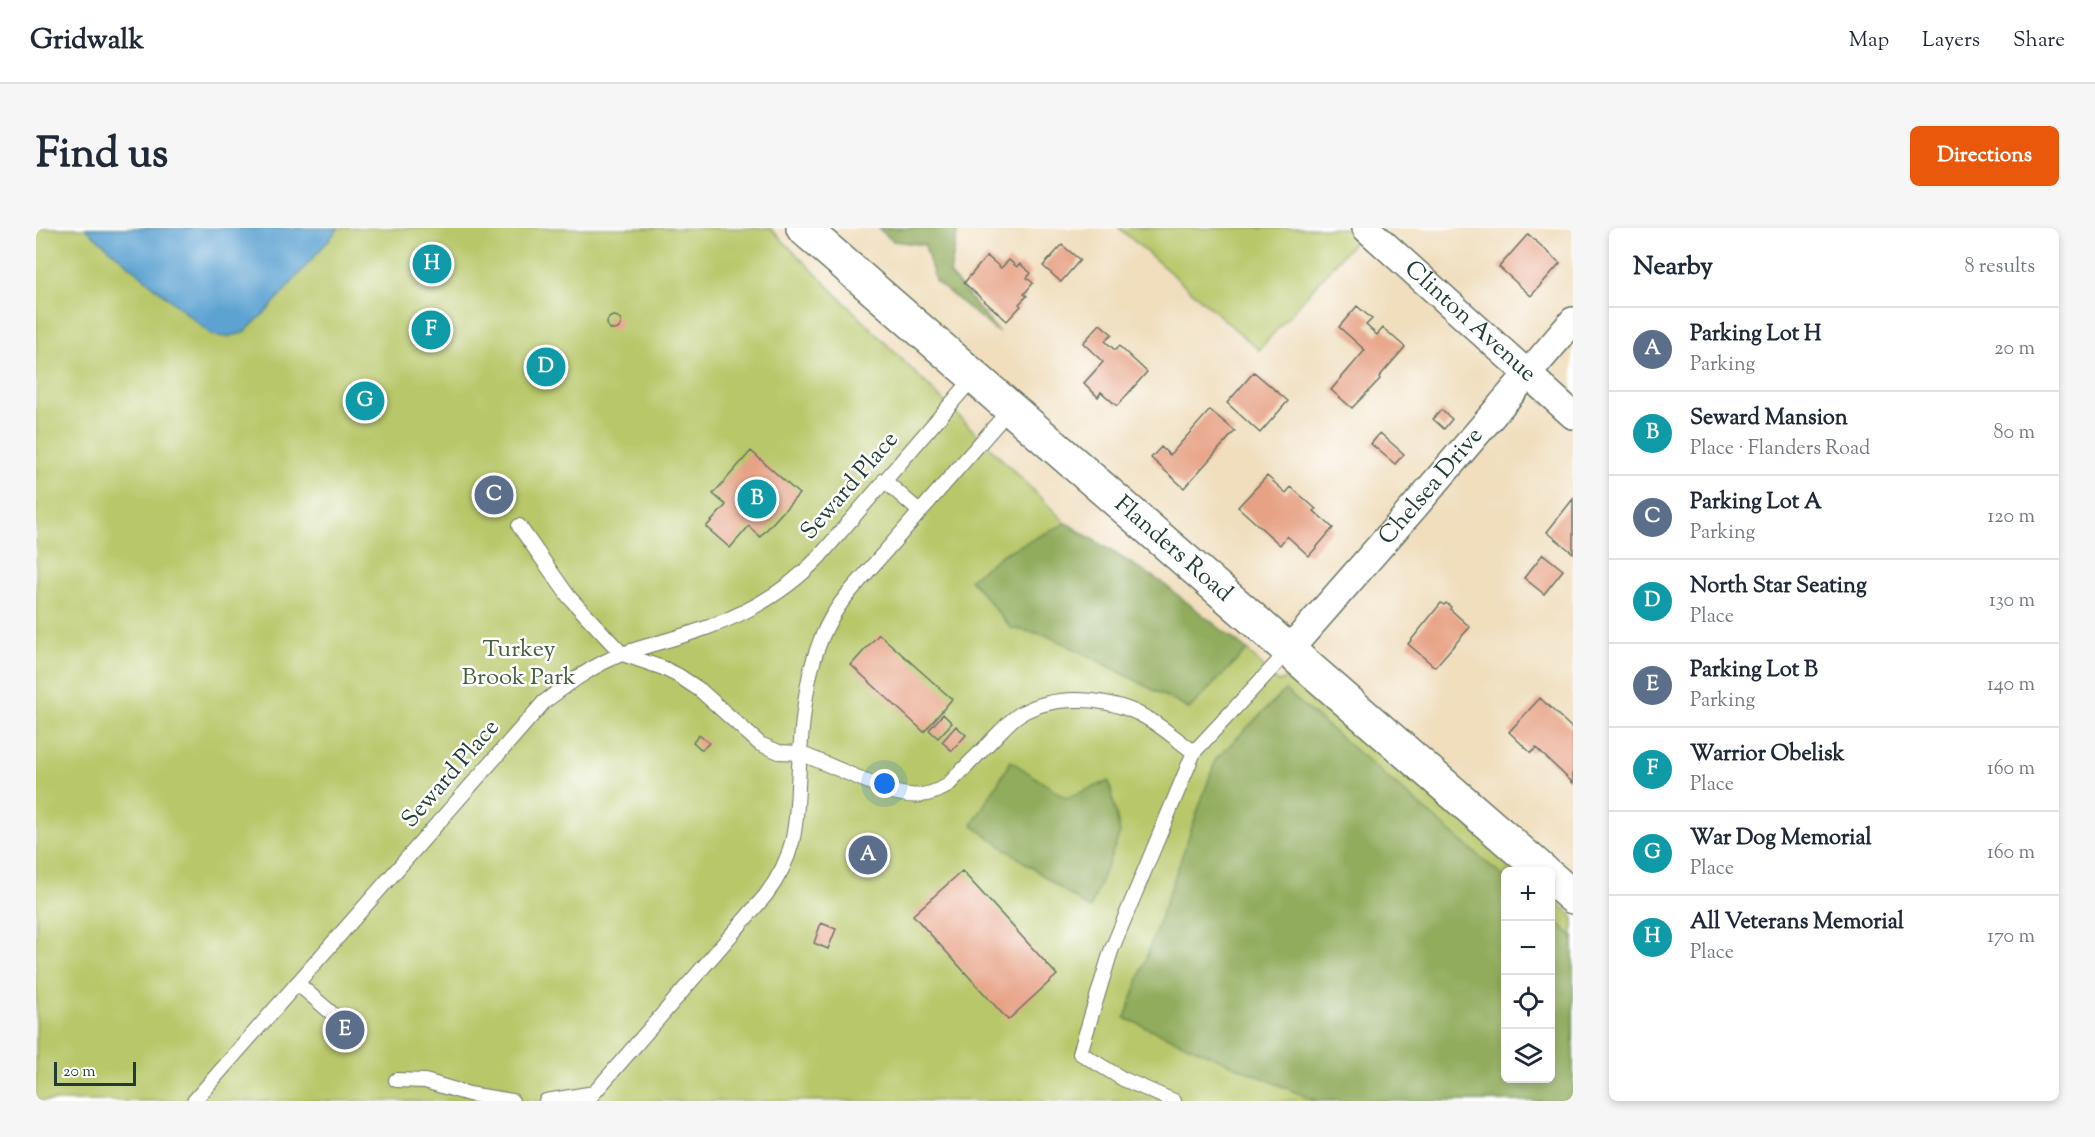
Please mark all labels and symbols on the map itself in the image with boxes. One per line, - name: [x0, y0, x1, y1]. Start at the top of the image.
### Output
- pin: H: [412, 242, 452, 286]
- street label: Clinton Avenue: [1396, 253, 1544, 391]
- pin: F: [412, 308, 450, 352]
- pin: D: [526, 344, 566, 390]
- pin: G: [346, 378, 384, 423]
- street label: Chelsea Drive: [1371, 420, 1492, 553]
- street label: Seward Place: [793, 424, 907, 548]
- pin: C: [474, 472, 514, 518]
- pin: B: [738, 476, 776, 522]
- street label: Flanders Road: [1106, 488, 1240, 611]
- park label: Turkey Brook Park: [462, 633, 576, 695]
- street label: Seward Place: [394, 712, 508, 836]
- your location: [870, 769, 899, 798]
- pin: A: [848, 832, 888, 878]
- pin: E: [326, 1008, 364, 1052]
- scale bar: [54, 1059, 136, 1086]

